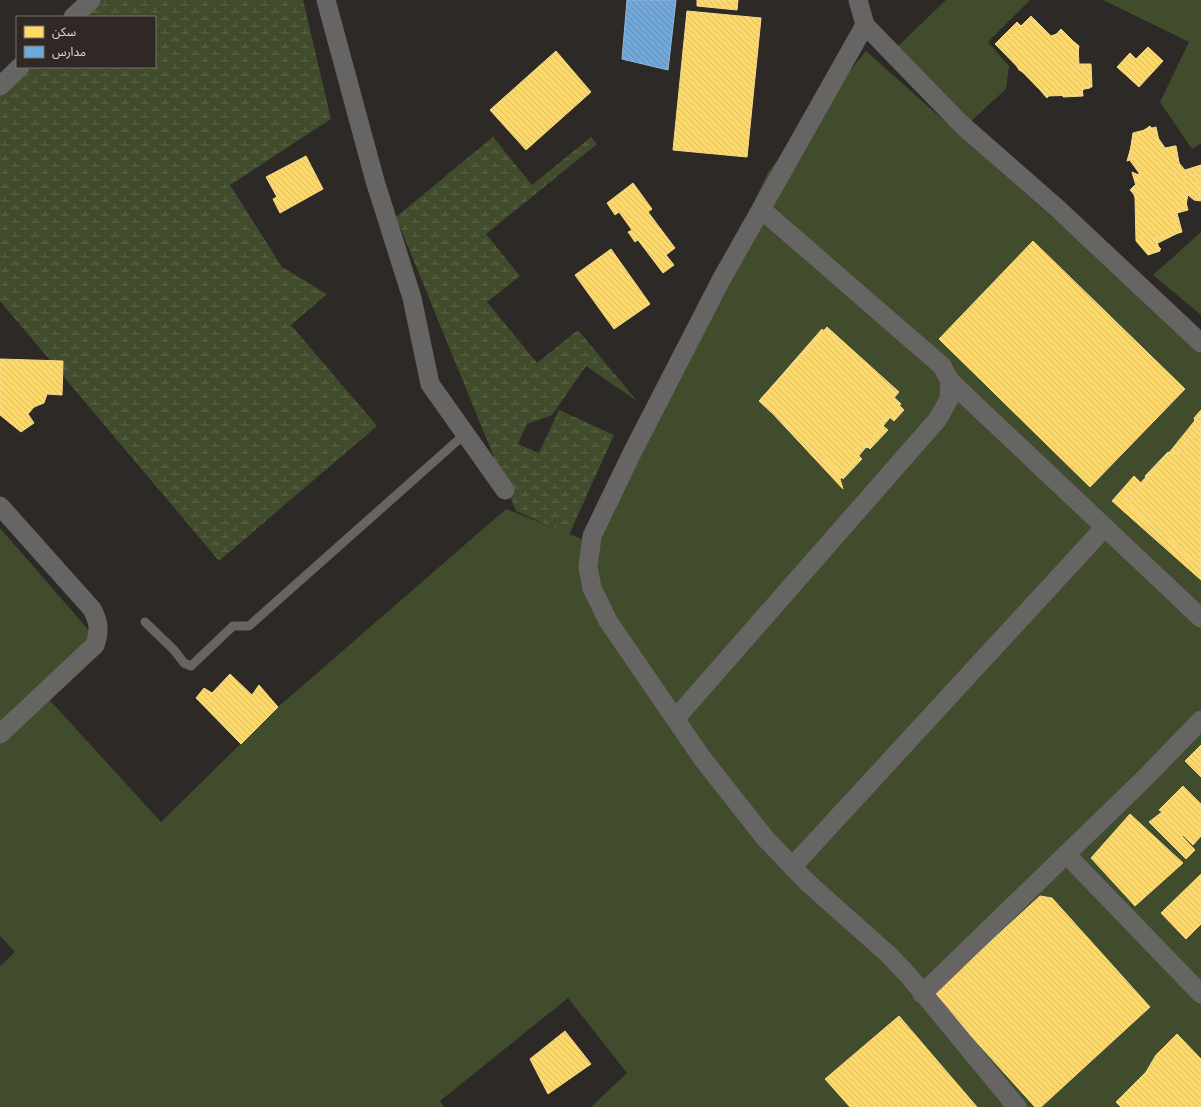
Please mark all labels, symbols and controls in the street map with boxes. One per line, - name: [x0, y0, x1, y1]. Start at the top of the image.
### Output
- legend: [16, 16, 156, 68]
- text: سكن: [52, 24, 76, 39]
- text: مدارس: [52, 44, 86, 59]

